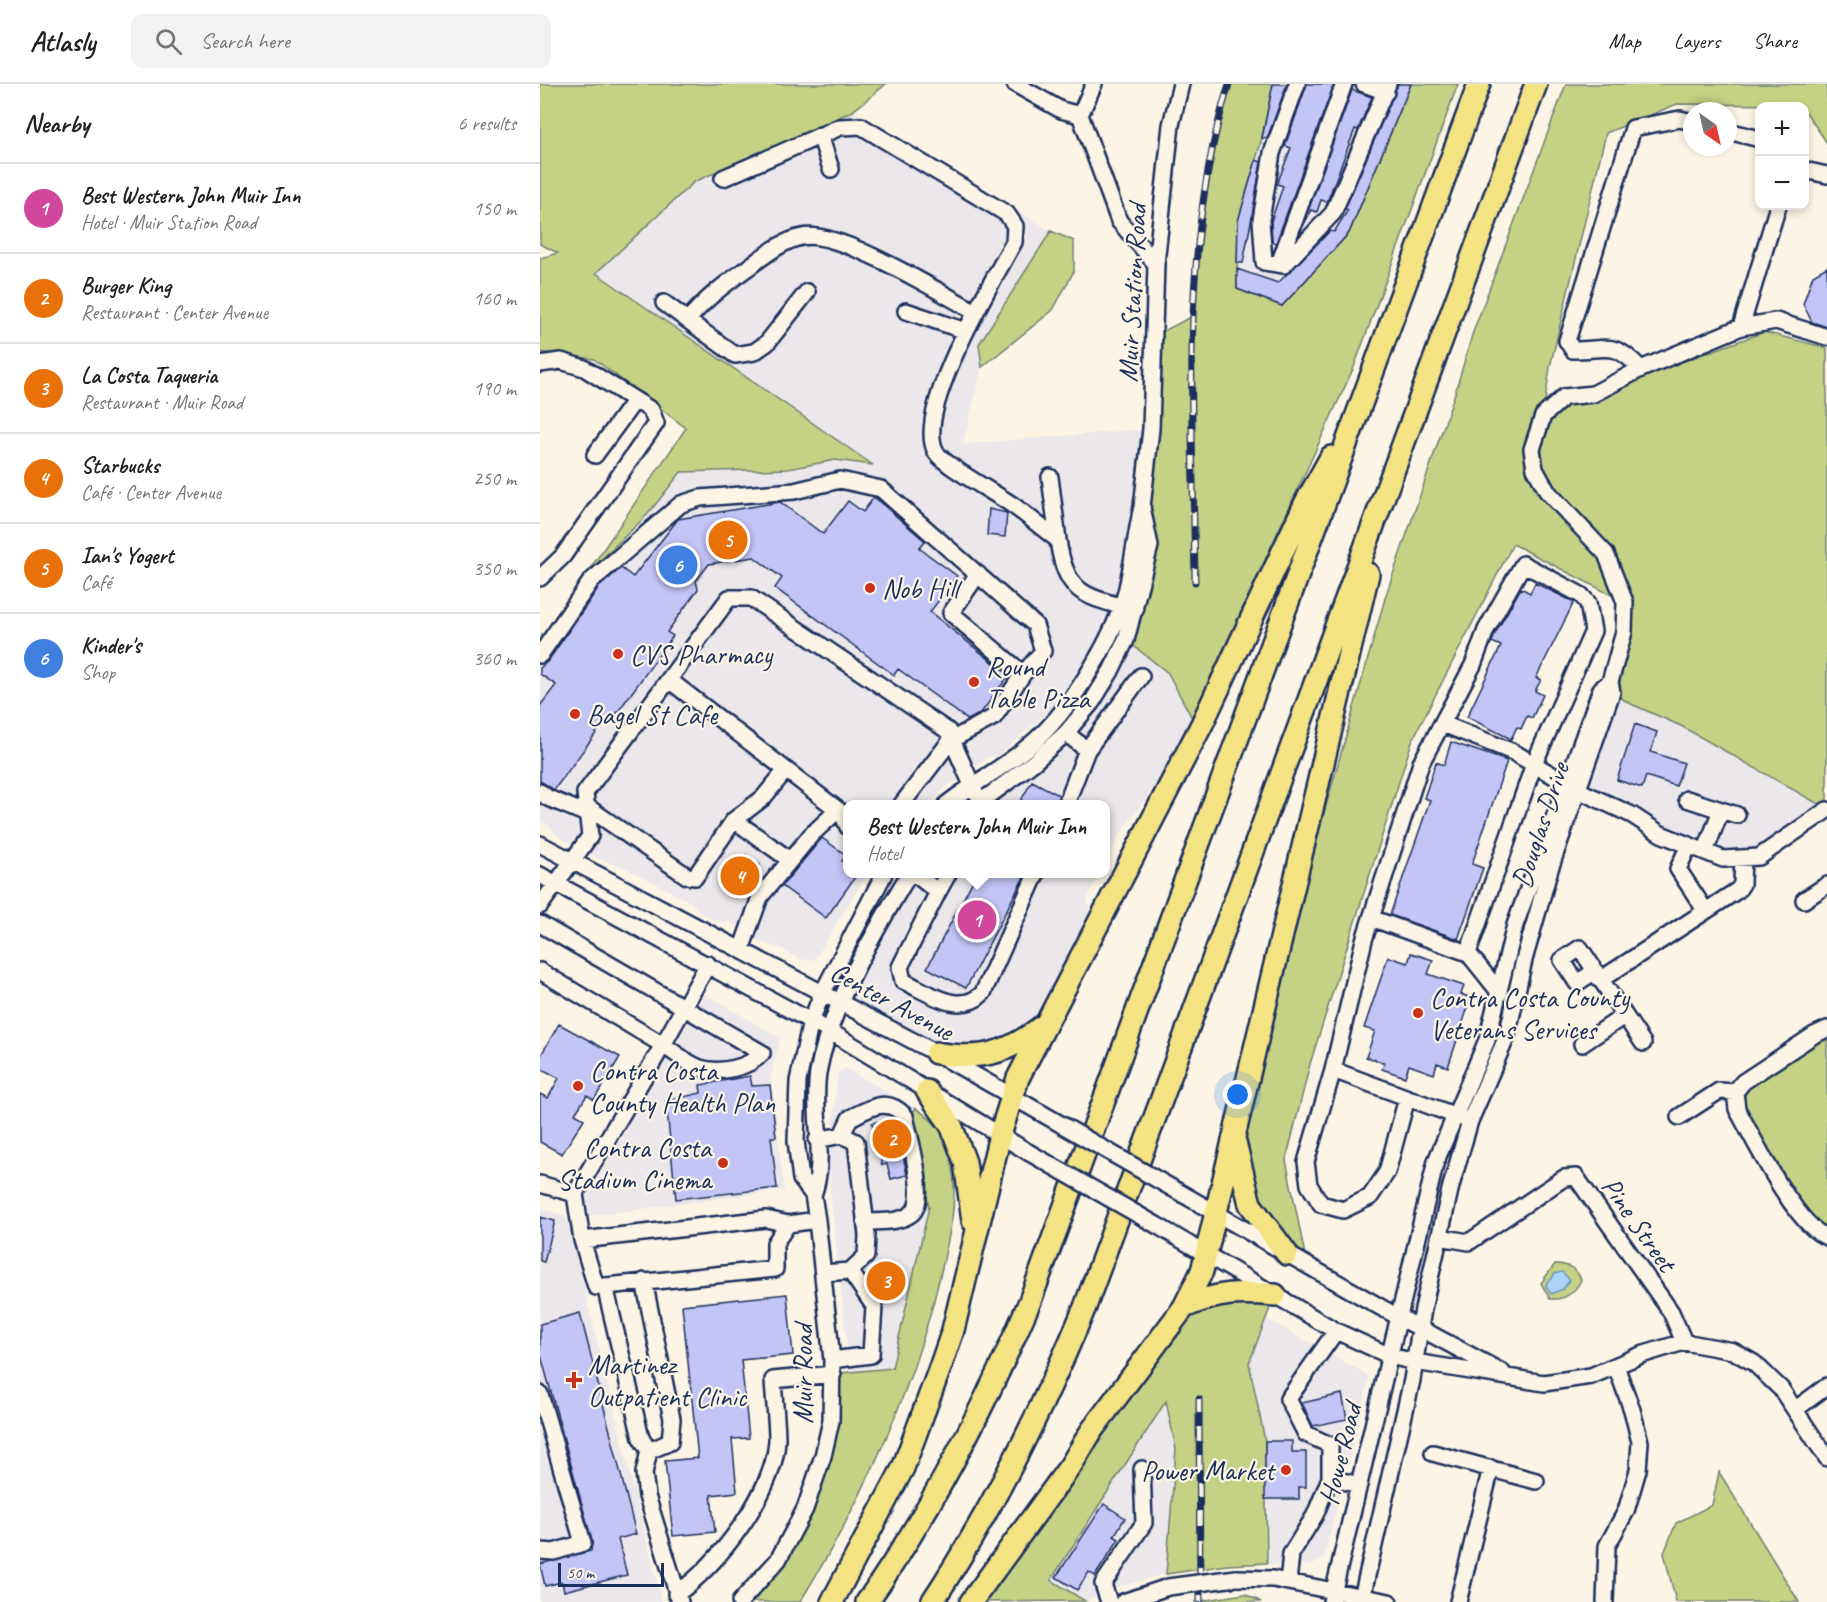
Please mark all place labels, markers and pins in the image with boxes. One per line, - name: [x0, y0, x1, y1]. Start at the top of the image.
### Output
- pin: 5: [708, 518, 747, 562]
- pin: 6: [658, 542, 698, 588]
- place label: Nob Hill: [882, 571, 963, 606]
- marker: Nob Hill: [863, 581, 877, 595]
- place label: CVS Pharmacy: [630, 637, 774, 672]
- marker: CVS Pharmacy: [611, 647, 625, 661]
- place label: Round Table Pizza: [986, 649, 1091, 716]
- marker: Round Table Pizza: [967, 675, 981, 689]
- place label: Bagel St Cafe: [587, 697, 719, 732]
- marker: Bagel St Cafe: [568, 707, 582, 721]
- pin: 4: [720, 854, 760, 898]
- pin: 1: [958, 898, 996, 942]
- place label: Contra Costa County Veterans Services: [1430, 980, 1632, 1047]
- marker: Contra Costa County Veterans Services: [1411, 1006, 1425, 1020]
- place label: Contra Costa County Health Plan: [590, 1053, 775, 1120]
- marker: Contra Costa County Health Plan: [571, 1079, 585, 1093]
- pin: 2: [872, 1116, 912, 1162]
- place label: Contra Costa Stadium Cinema: [558, 1130, 714, 1197]
- marker: Contra Costa Stadium Cinema: [716, 1156, 730, 1170]
- pin: 3: [866, 1258, 906, 1304]
- place label: Martinez Outpatient Clinic: [588, 1347, 748, 1414]
- marker: Martinez Outpatient Clinic: [565, 1371, 583, 1389]
- place label: Power Market: [1141, 1453, 1277, 1488]
- marker: Power Market: [1279, 1463, 1293, 1477]

